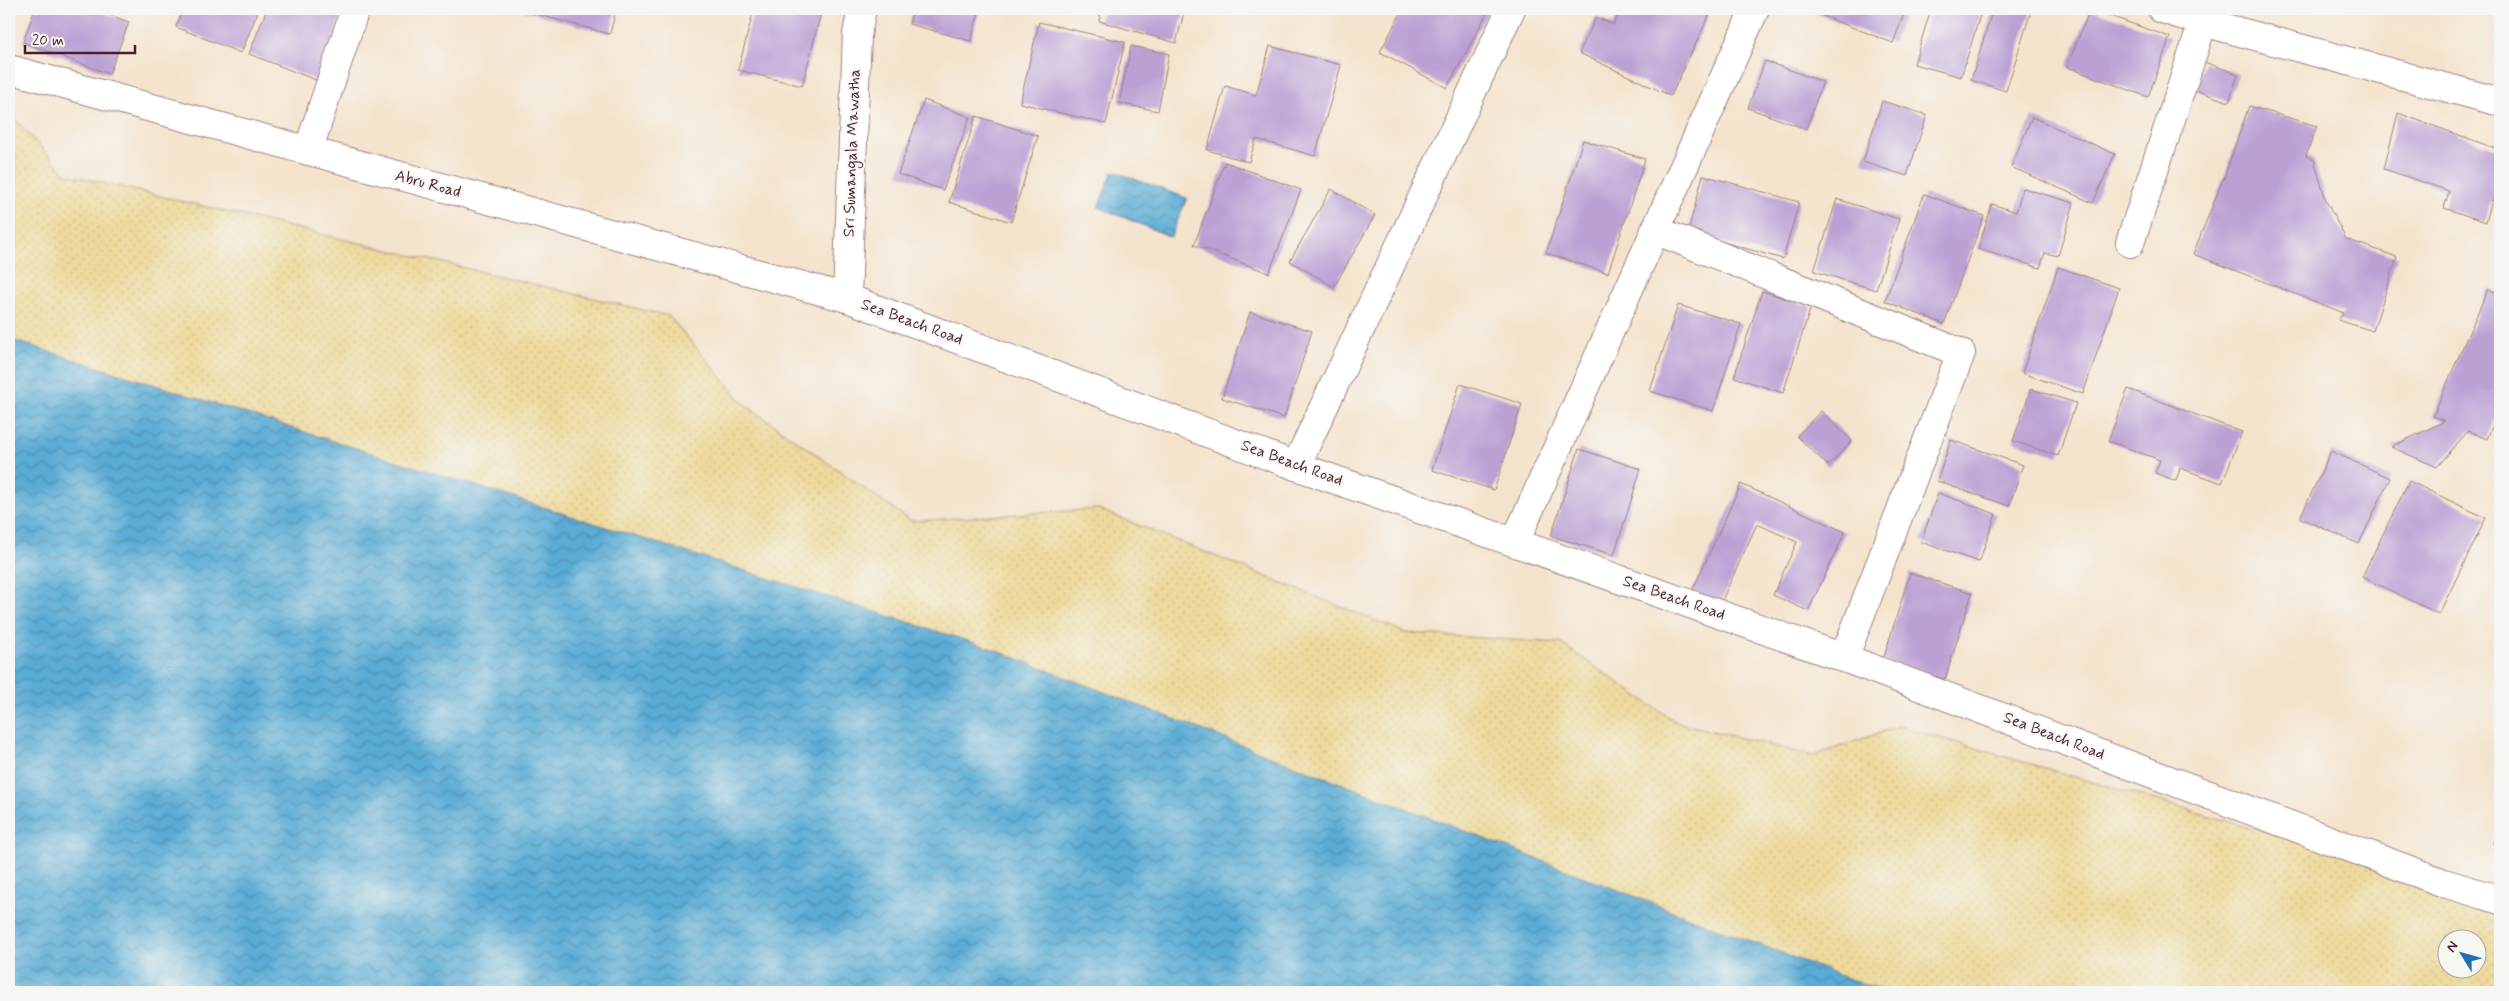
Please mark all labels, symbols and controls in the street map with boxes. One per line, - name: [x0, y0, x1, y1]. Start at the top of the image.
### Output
- scale bar: [25, 22, 135, 54]
- text: 20 m: [32, 31, 64, 51]
- street label: Sri Sumangala Mawatha: [839, 68, 866, 238]
- street label: Abru Road: [393, 165, 463, 203]
- street label: Sea Beach Road: [858, 294, 966, 350]
- street label: Sea Beach Road: [1238, 435, 1346, 491]
- street label: Sea Beach Road: [1620, 571, 1728, 625]
- street label: Sea Beach Road: [2000, 707, 2108, 765]
- north arrow: [2436, 928, 2486, 978]
- text: N: [2442, 938, 2462, 956]

